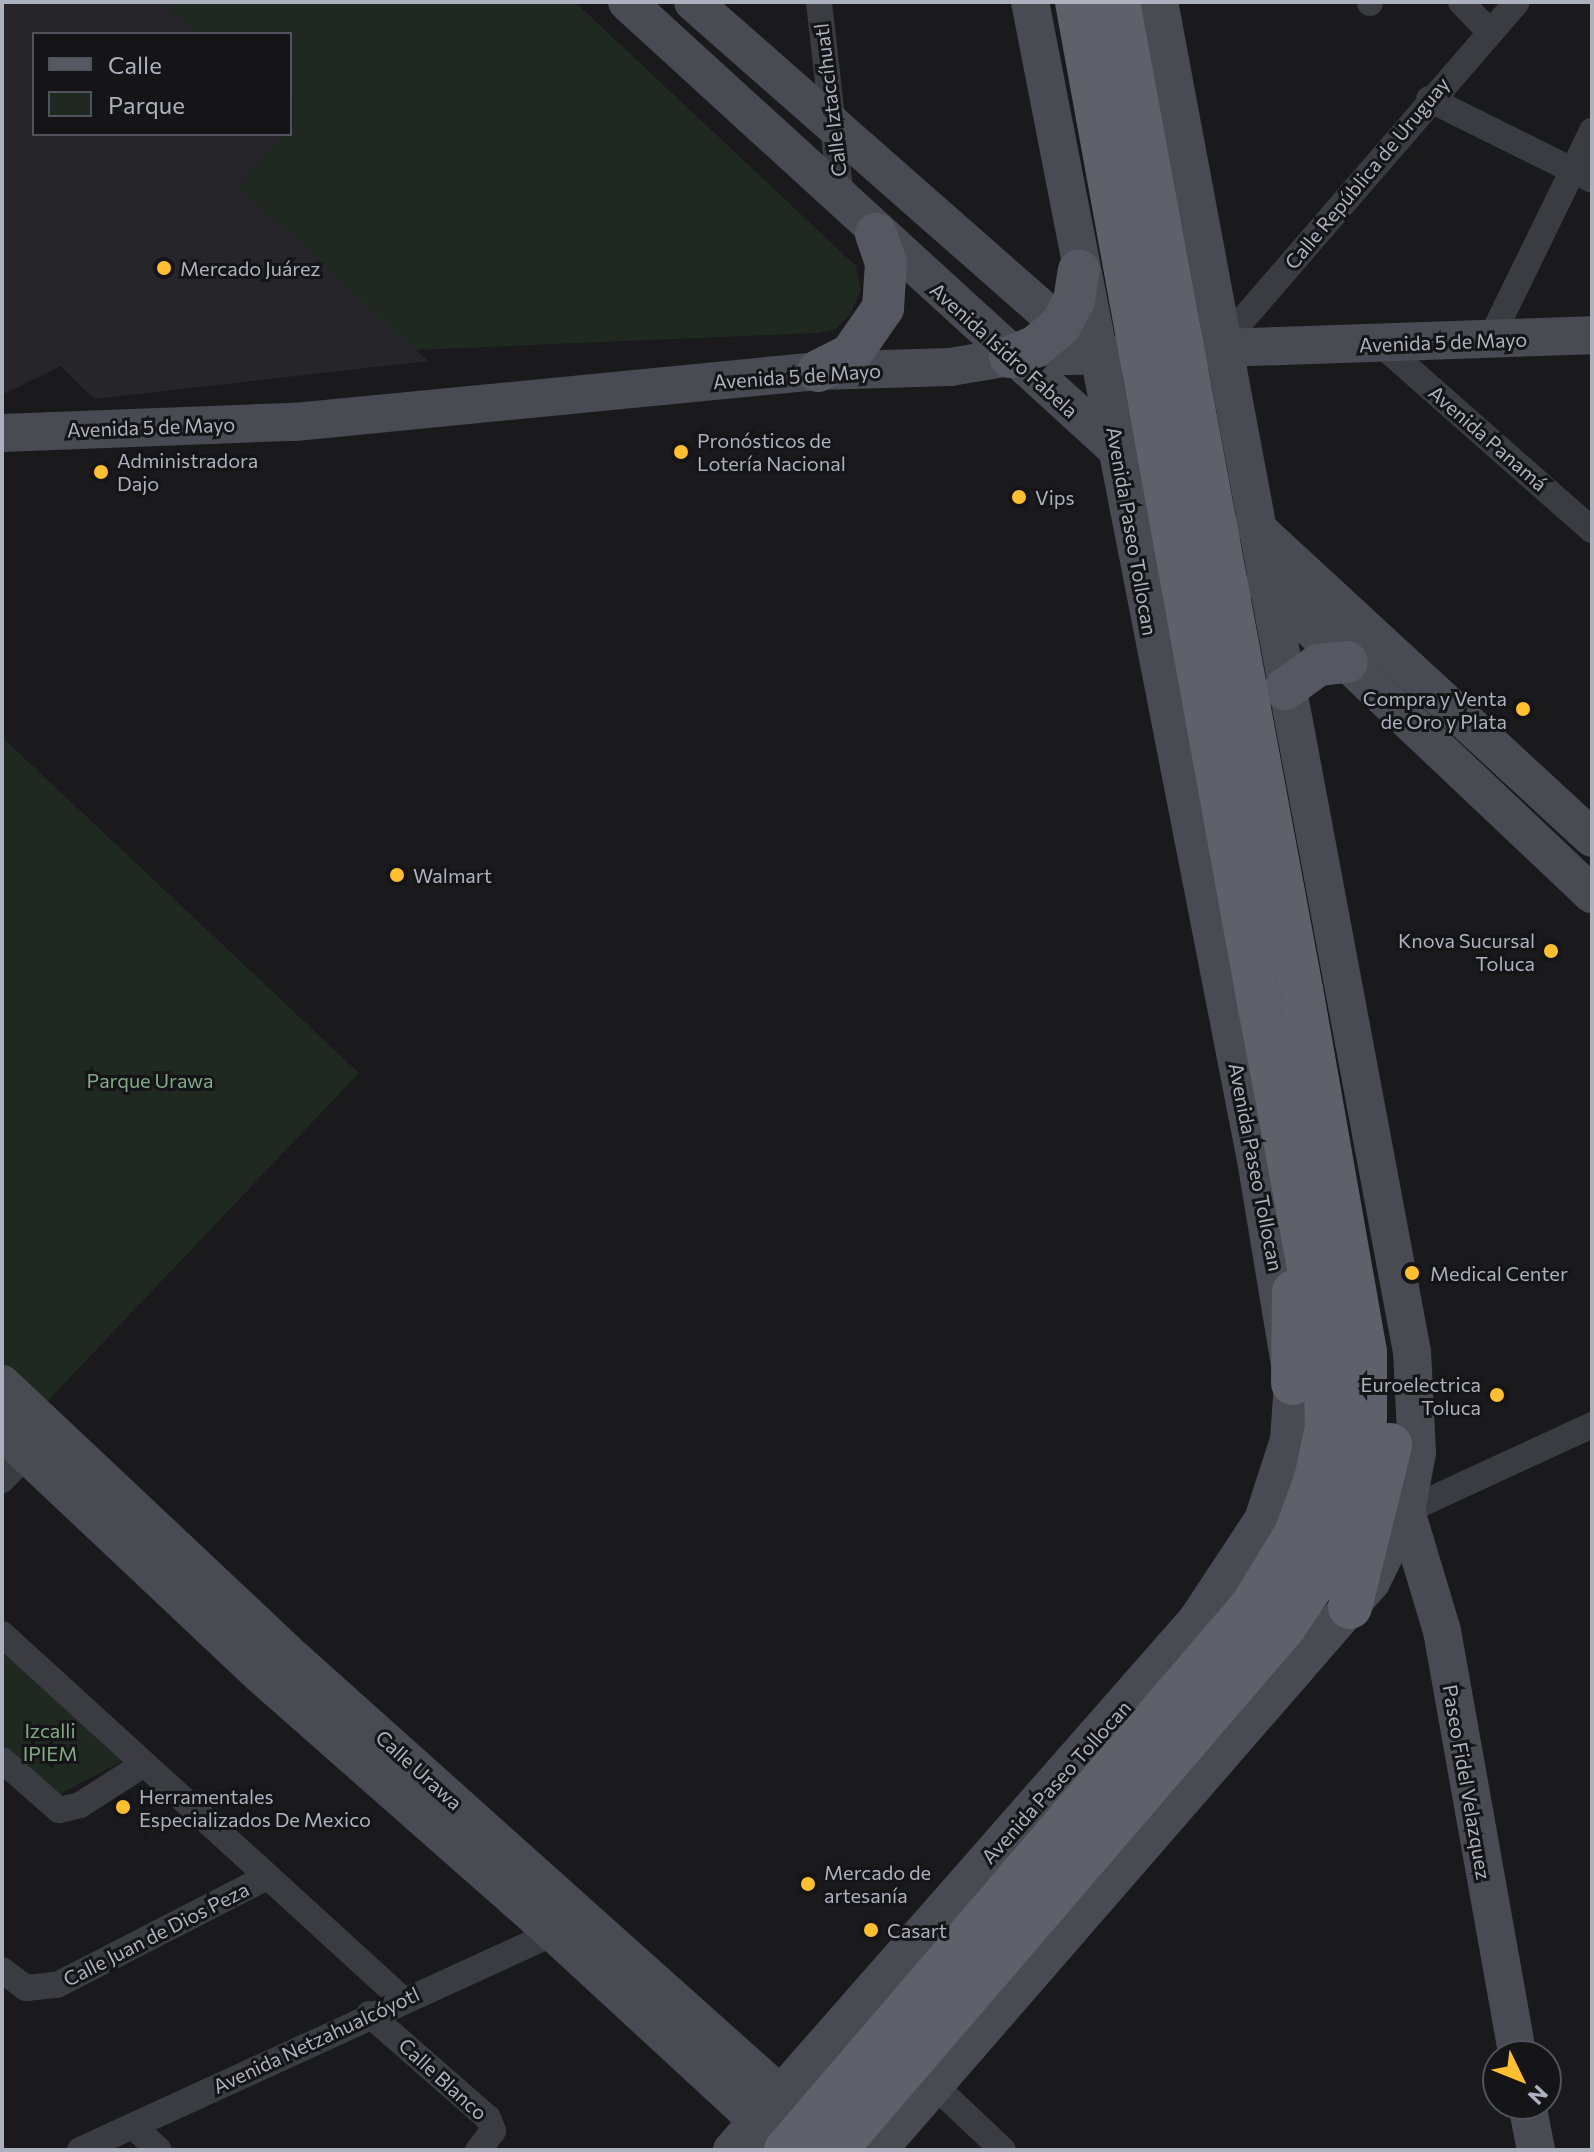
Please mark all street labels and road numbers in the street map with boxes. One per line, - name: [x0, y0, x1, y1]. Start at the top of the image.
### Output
- street label: Calle Iztaccíhuatl: [809, 22, 851, 178]
- street label: Calle República de Uruguay: [1280, 72, 1454, 274]
- street label: Avenida Isidro Fabela: [925, 277, 1083, 423]
- street label: Avenida 5 de Mayo: [1358, 327, 1528, 357]
- street label: Avenida 5 de Mayo: [712, 358, 882, 394]
- street label: Avenida Panamá: [1424, 380, 1552, 496]
- street label: Avenida 5 de Mayo: [66, 412, 236, 442]
- street label: Avenida Paseo Tollocan: [1102, 425, 1162, 637]
- street label: Avenida Paseo Tollocan: [1224, 1061, 1288, 1273]
- street label: Paseo Fidel Velazquez: [1438, 1683, 1496, 1881]
- street label: Avenida Paseo Tollocan: [976, 1695, 1136, 1869]
- street label: Calle Urawa: [371, 1725, 467, 1815]
- street label: Calle Juan de Dios Peza: [59, 1877, 253, 1991]
- street label: Avenida Netzahualcóyotl: [209, 1982, 423, 2098]
- street label: Calle Blanco: [394, 2033, 492, 2125]

